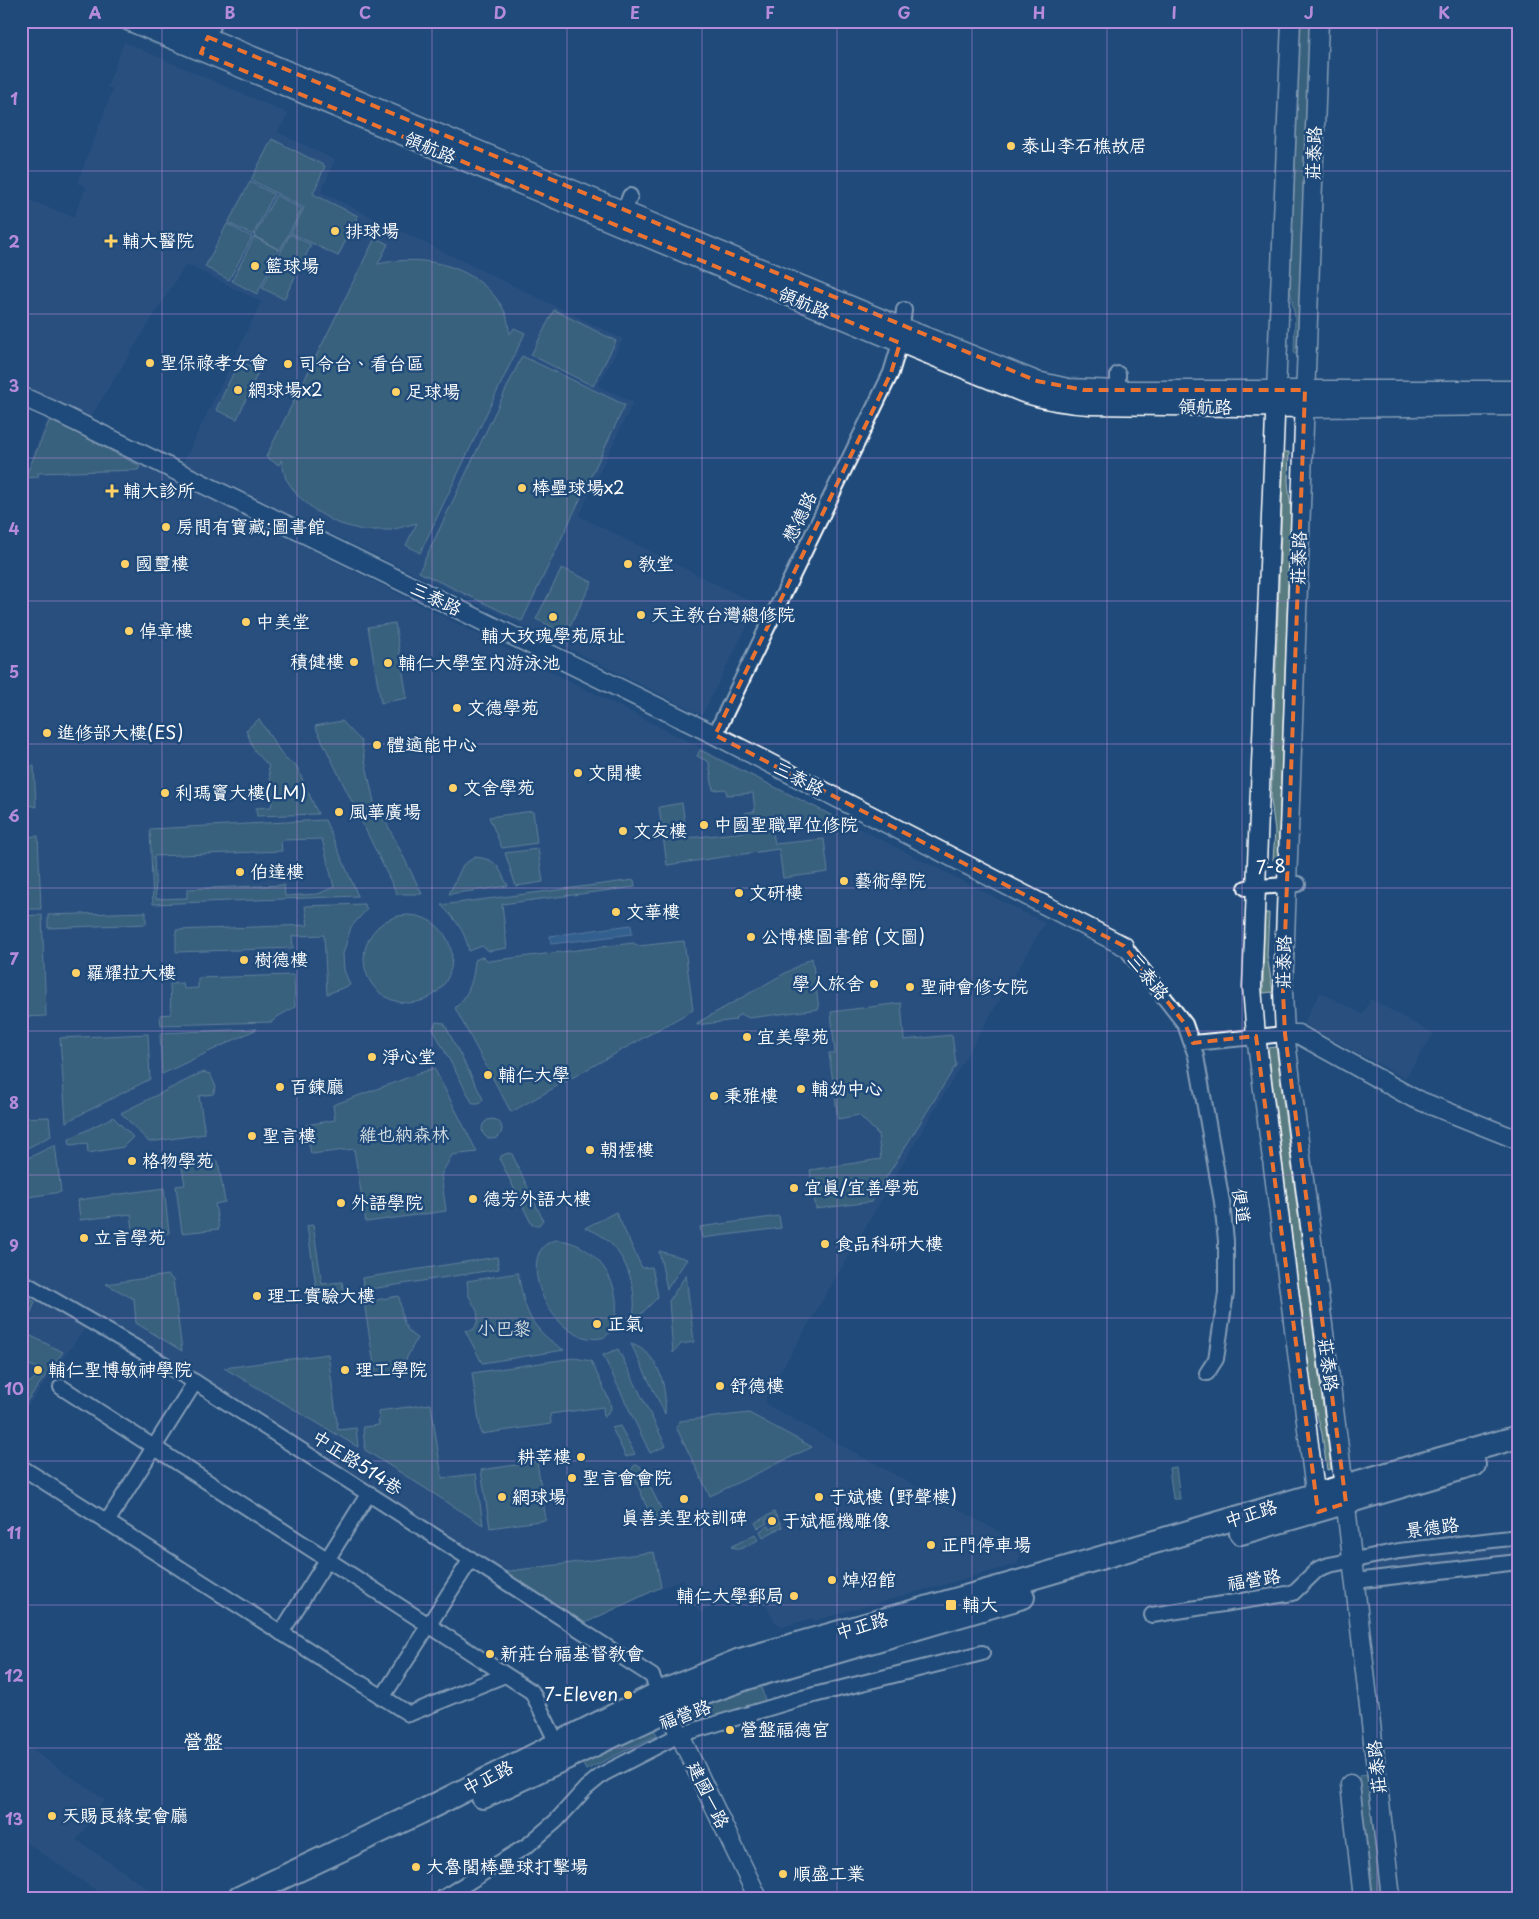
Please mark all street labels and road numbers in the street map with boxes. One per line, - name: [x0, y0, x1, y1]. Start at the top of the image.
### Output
- street label: 領航路: [400, 124, 461, 170]
- street label: 莊泰路: [1298, 125, 1327, 180]
- street label: 領航路: [774, 279, 835, 325]
- street label: 領航路: [1178, 392, 1232, 419]
- street label: 懋德路: [775, 486, 823, 547]
- street label: 莊泰路: [1283, 530, 1312, 585]
- street label: 三泰路: [406, 574, 467, 622]
- street label: 三泰路: [769, 753, 830, 802]
- street label: 7-8: [1255, 851, 1287, 880]
- street label: 莊泰路: [1269, 935, 1296, 989]
- street label: 三泰路: [1122, 947, 1177, 1006]
- street label: 便道: [1227, 1186, 1258, 1225]
- street label: 莊泰路: [1313, 1336, 1346, 1393]
- street label: 中正路514巷: [307, 1422, 408, 1501]
- street label: 中正路: [1221, 1492, 1280, 1533]
- street label: 景德路: [1403, 1510, 1460, 1543]
- street label: 福營路: [1225, 1561, 1283, 1596]
- street label: 中正路: [832, 1604, 891, 1645]
- street label: 福營路: [654, 1692, 714, 1736]
- street label: 莊泰路: [1359, 1739, 1392, 1795]
- street label: 中正路: [457, 1752, 518, 1801]
- street label: 建國一路: [681, 1756, 737, 1833]

